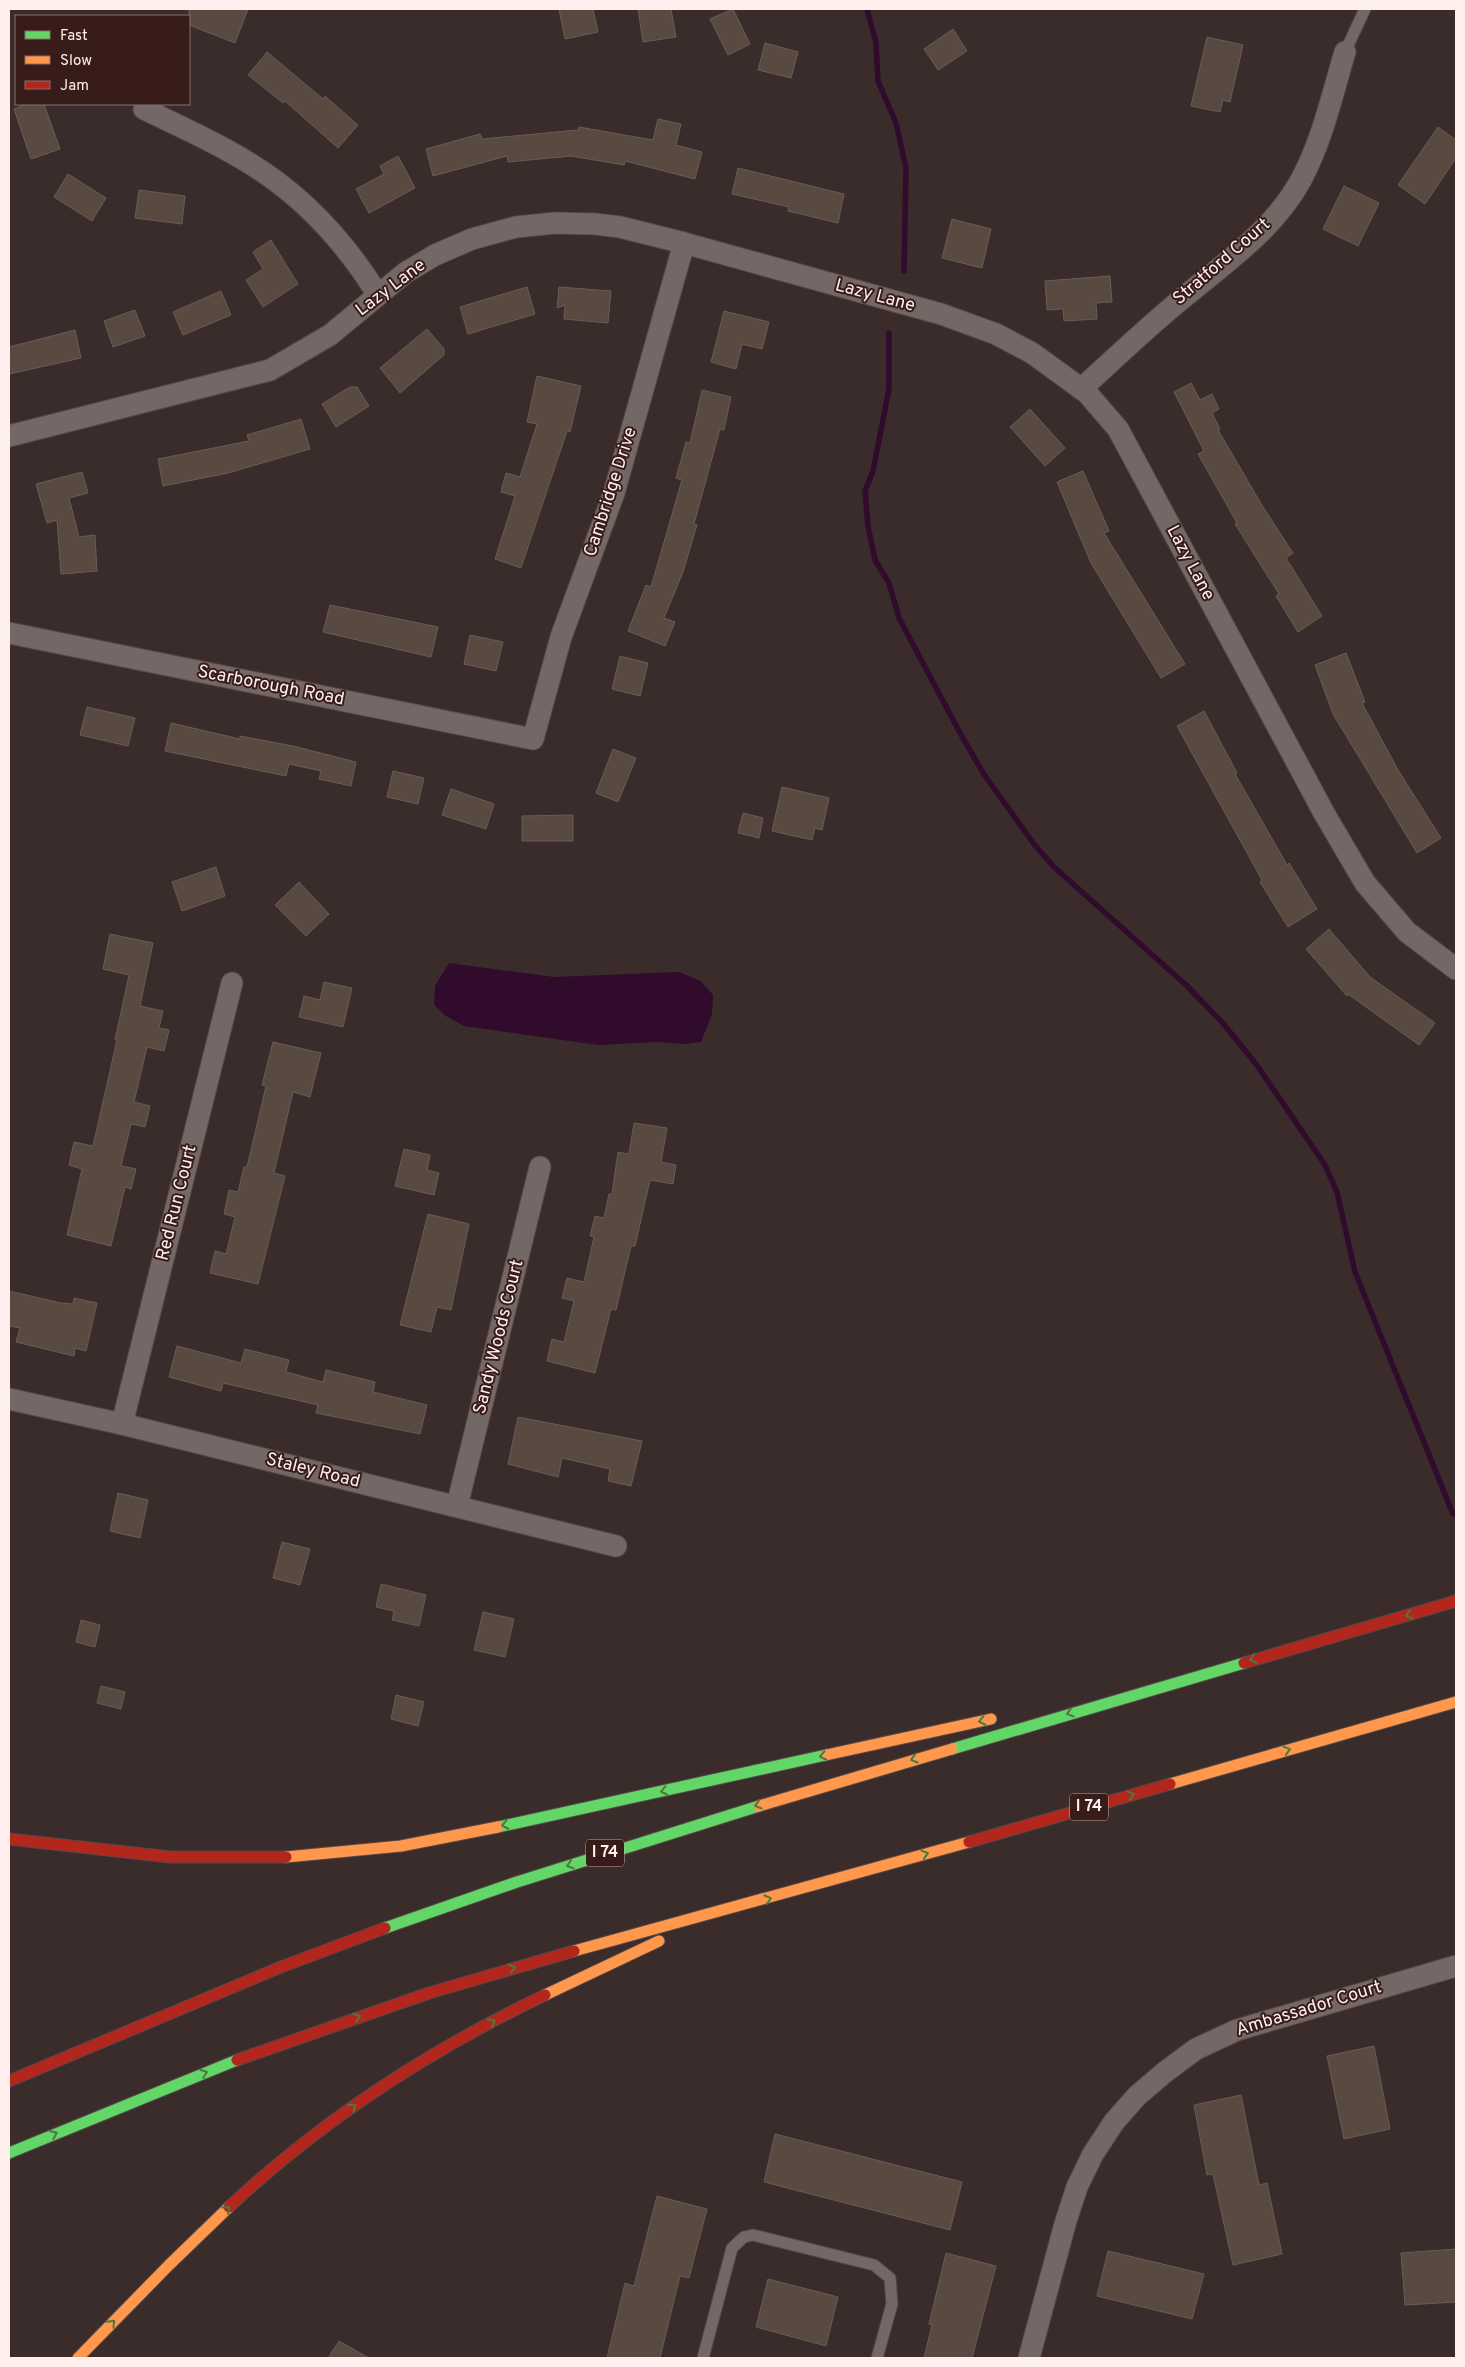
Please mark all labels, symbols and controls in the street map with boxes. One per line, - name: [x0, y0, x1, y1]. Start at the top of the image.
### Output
- legend: [15, 15, 190, 105]
- text: Fast: [60, 27, 88, 46]
- text: Slow: [60, 52, 92, 71]
- text: Jam: [60, 77, 89, 96]
- street label: Stratford Court: [1169, 213, 1275, 311]
- street label: Lazy Lane: [351, 254, 431, 322]
- street label: Lazy Lane: [832, 274, 918, 318]
- street label: Cambridge Drive: [579, 424, 643, 560]
- street label: Lazy Lane: [1161, 521, 1219, 605]
- street label: Scarborough Road: [196, 660, 346, 712]
- street label: Red Run Court: [152, 1143, 202, 1263]
- street label: Sandy Woods Court: [469, 1257, 529, 1417]
- street label: Staley Road: [264, 1448, 362, 1494]
- one-way arrow: [1406, 1609, 1414, 1619]
- one-way arrow: [1250, 1654, 1258, 1664]
- one-way arrow: [1066, 1708, 1074, 1718]
- one-way arrow: [977, 1715, 986, 1726]
- one-way arrow: [1283, 1746, 1291, 1756]
- one-way arrow: [818, 1750, 827, 1761]
- one-way arrow: [910, 1754, 919, 1764]
- one-way arrow: [660, 1785, 668, 1796]
- one-way arrow: [1127, 1791, 1135, 1801]
- road number: I 74: [1070, 1794, 1108, 1820]
- one-way arrow: [754, 1800, 763, 1810]
- one-way arrow: [501, 1820, 510, 1830]
- road number: I 74: [586, 1840, 624, 1866]
- one-way arrow: [920, 1850, 928, 1860]
- one-way arrow: [566, 1859, 574, 1869]
- one-way arrow: [764, 1894, 772, 1904]
- one-way arrow: [507, 1963, 515, 1973]
- street label: Ambassador Court: [1233, 1976, 1385, 2042]
- one-way arrow: [352, 2013, 361, 2023]
- one-way arrow: [486, 2018, 495, 2028]
- one-way arrow: [199, 2068, 208, 2079]
- one-way arrow: [347, 2104, 357, 2113]
- one-way arrow: [49, 2129, 58, 2140]
- one-way arrow: [222, 2206, 231, 2215]
- one-way arrow: [106, 2320, 115, 2329]

